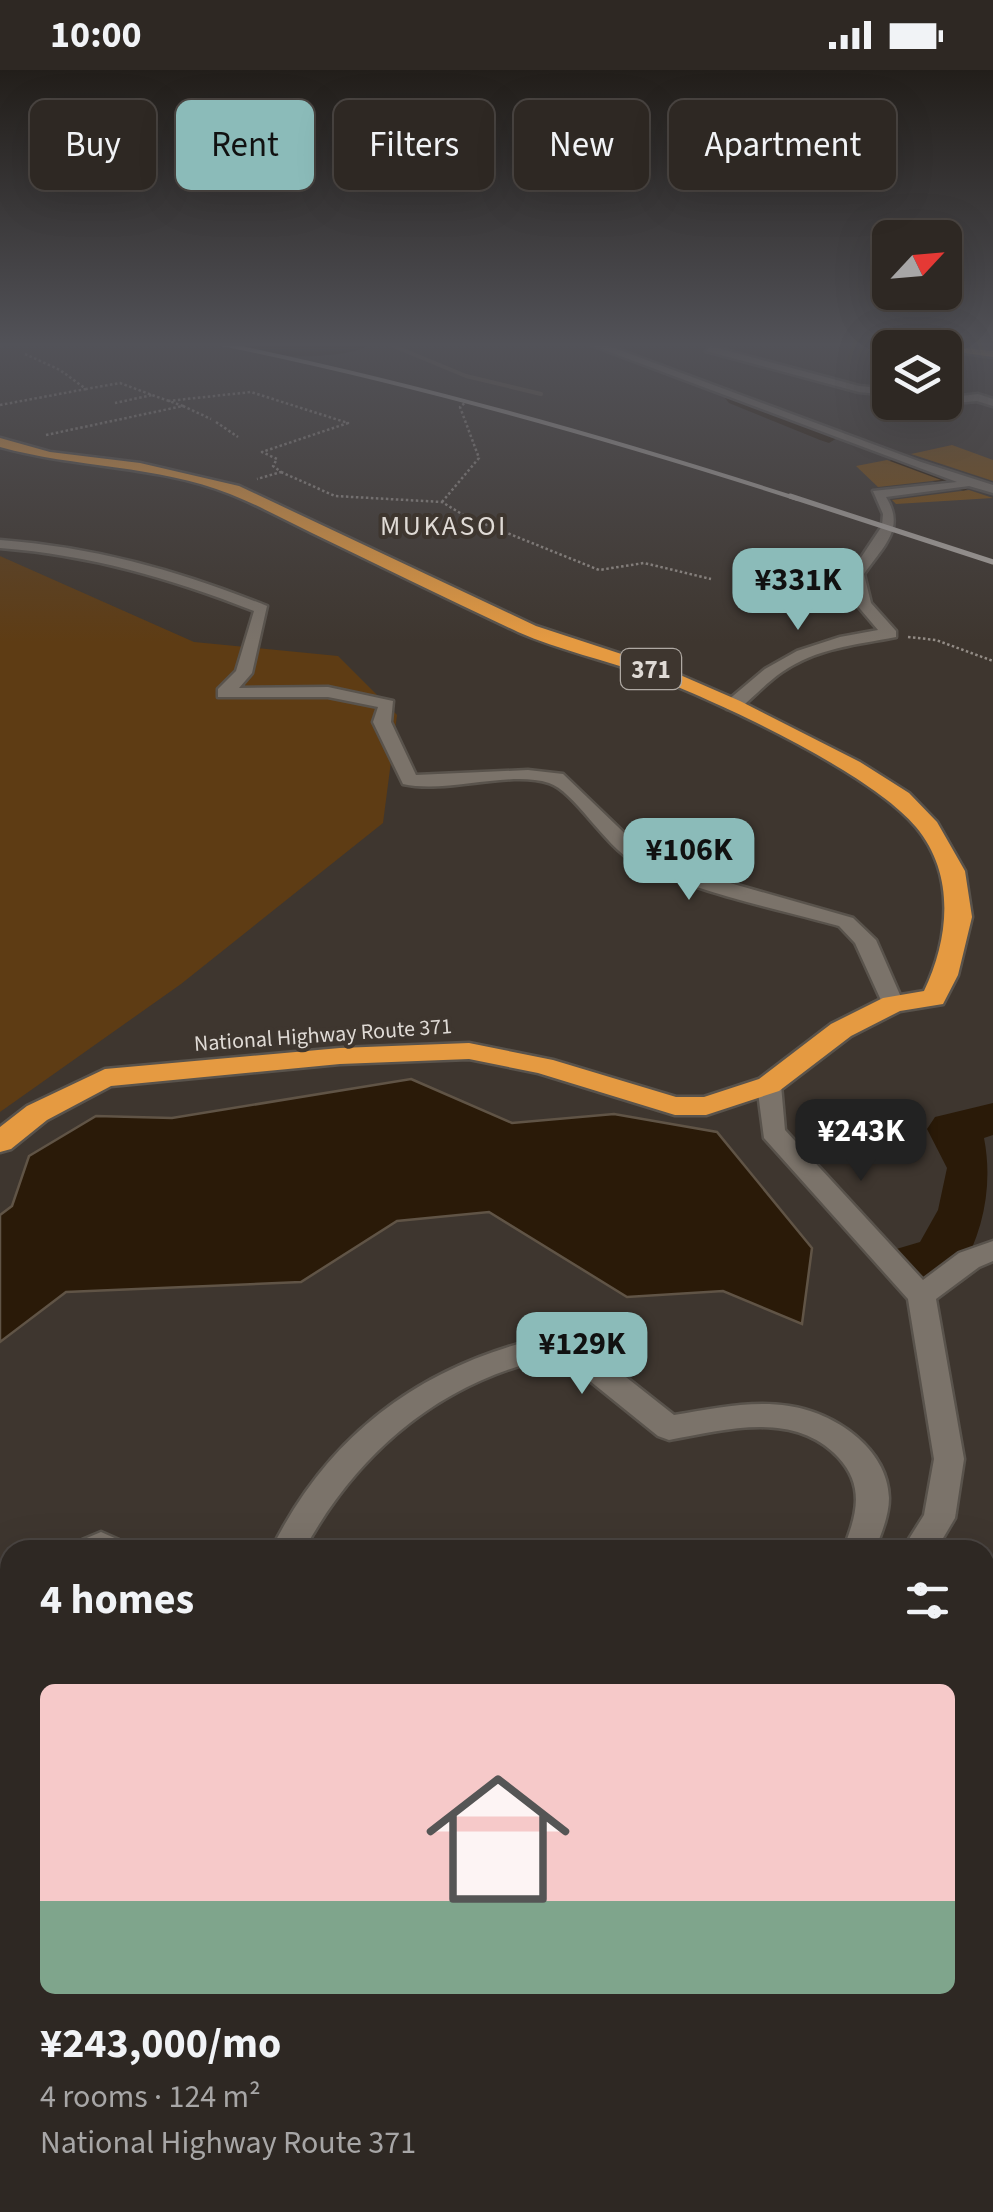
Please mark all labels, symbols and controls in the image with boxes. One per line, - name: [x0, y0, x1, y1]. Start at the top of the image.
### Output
- text: 10:00: [50, 8, 142, 62]
- chip: Buy: [30, 100, 156, 190]
- chip: Rent: [176, 100, 314, 190]
- chip: Filters: [334, 100, 494, 190]
- chip: New: [514, 100, 649, 190]
- chip: Apartment: [669, 100, 896, 190]
- north arrow: [872, 220, 962, 310]
- map controls: [872, 220, 962, 420]
- button: layers: [872, 330, 962, 420]
- district label: MUKASOI: [380, 506, 508, 546]
- pin: ¥331K: [728, 548, 868, 633]
- text: ¥331K: [754, 557, 842, 603]
- road number: 371: [621, 649, 681, 689]
- pin: ¥106K: [619, 818, 759, 903]
- text: ¥106K: [645, 827, 733, 873]
- street label: National Highway Route 371: [193, 1010, 453, 1060]
- pin: ¥243K: [791, 1099, 931, 1184]
- text: ¥243K: [817, 1108, 905, 1154]
- pin: ¥129K: [512, 1312, 652, 1397]
- text: ¥129K: [538, 1321, 626, 1367]
- text: 4 homes: [40, 1570, 194, 1630]
- icon: filters: [900, 1573, 955, 1628]
- icon: home: [408, 1749, 588, 1929]
- text: ¥243,000/mo: [40, 2014, 281, 2074]
- text: 4 rooms · 124 m²: [40, 2074, 261, 2120]
- text: National Highway Route 371: [40, 2120, 416, 2166]

